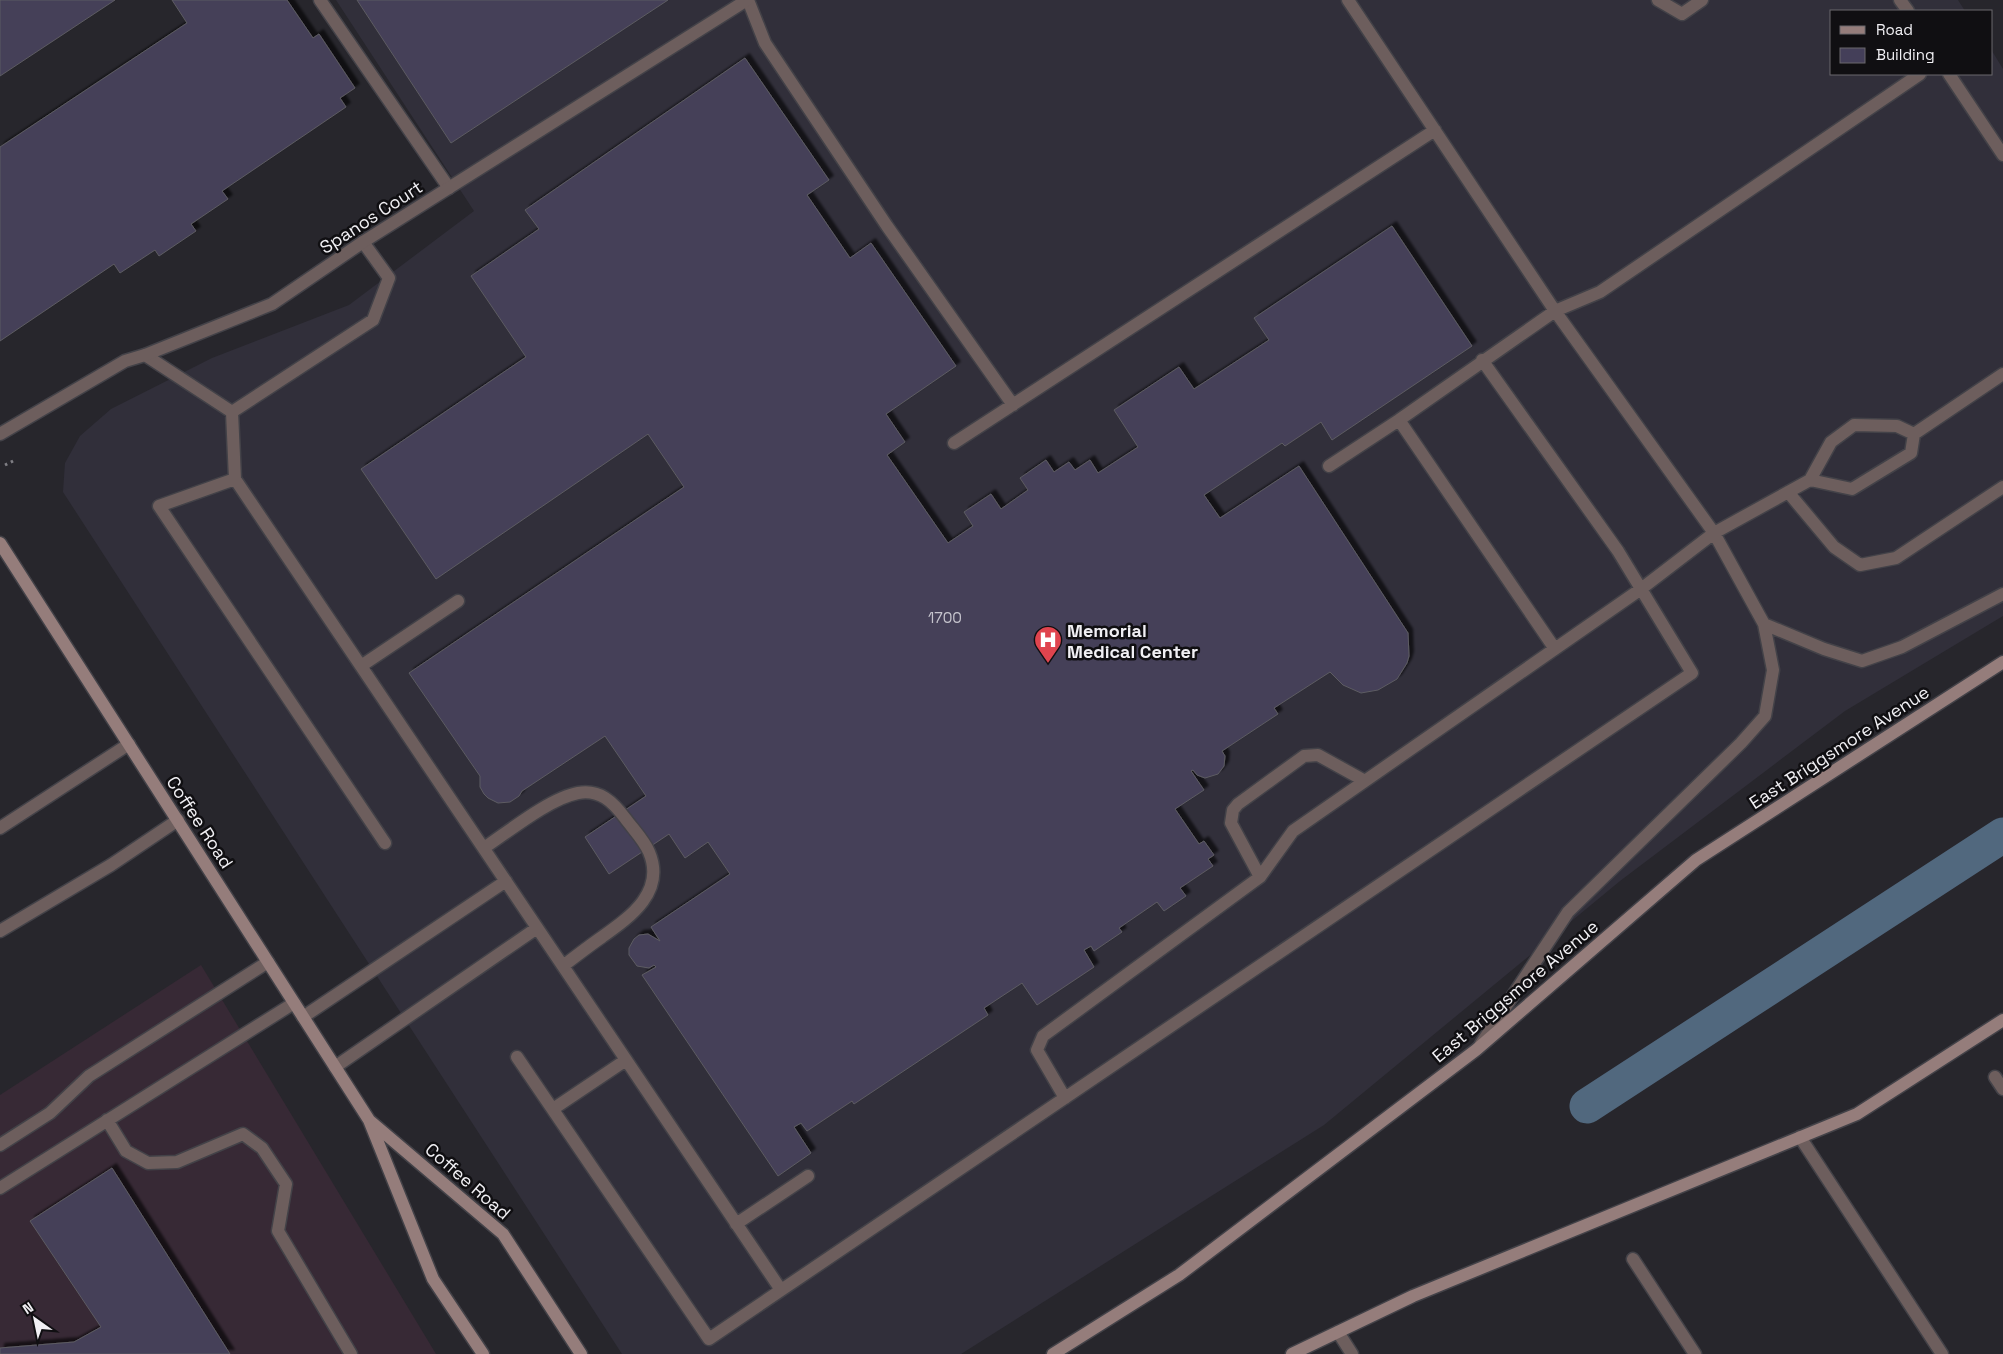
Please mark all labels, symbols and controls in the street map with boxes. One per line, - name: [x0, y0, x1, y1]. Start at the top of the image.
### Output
- legend: [1830, 10, 1993, 75]
- text: Road: [1876, 20, 1913, 39]
- text: Building: [1876, 45, 1935, 64]
- street label: Spanos Court: [315, 175, 427, 259]
- house number: 1700: [928, 608, 962, 627]
- place label: Memorial Medical Center: [1067, 619, 1198, 663]
- hospital icon: Memorial Medical Center: [1033, 625, 1063, 664]
- street label: East Briggsmore Avenue: [1745, 680, 1933, 814]
- street label: Coffee Road: [162, 771, 238, 873]
- street label: East Briggsmore Avenue: [1427, 915, 1603, 1067]
- street label: Coffee Road: [421, 1138, 515, 1224]
- north arrow: [10, 1294, 60, 1344]
- text: N: [19, 1298, 37, 1318]

